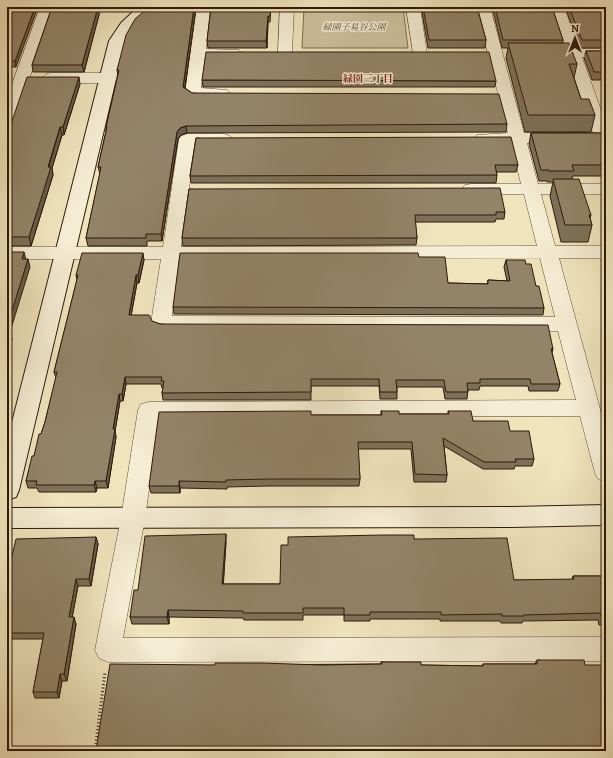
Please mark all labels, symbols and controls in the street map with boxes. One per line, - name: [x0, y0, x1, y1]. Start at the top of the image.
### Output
- north arrow: [555, 18, 595, 58]
- park label: 緑園子易谷公園: [322, 21, 387, 33]
- text: N: [571, 21, 579, 36]
- district label: 緑園三丁目: [343, 72, 393, 85]

